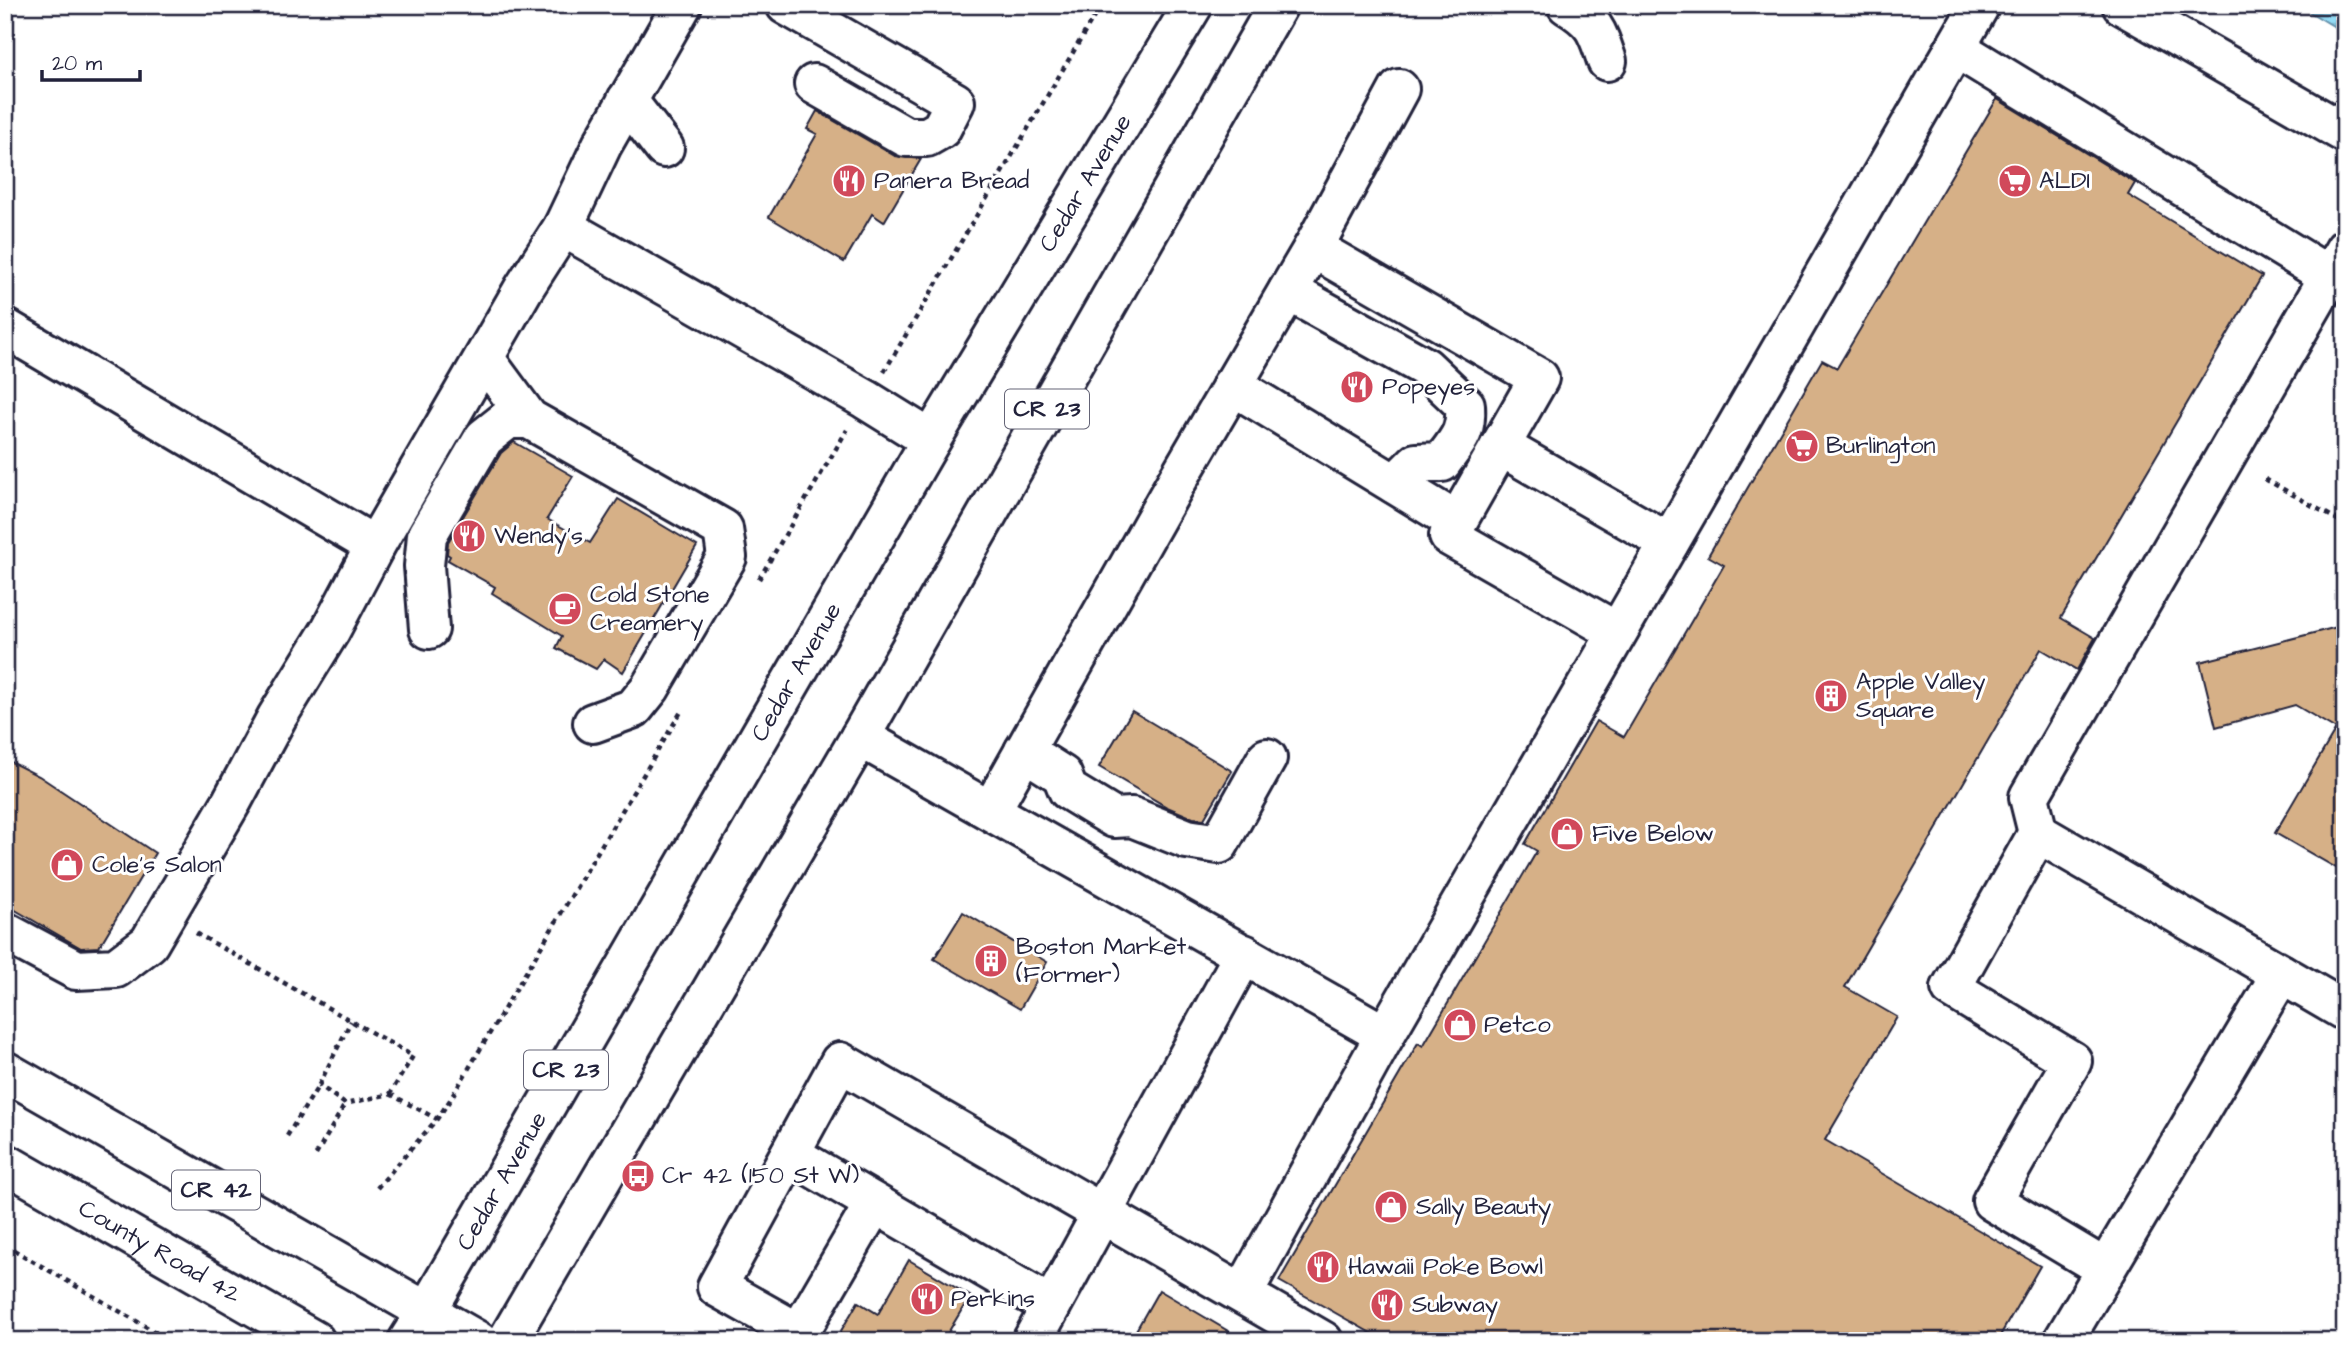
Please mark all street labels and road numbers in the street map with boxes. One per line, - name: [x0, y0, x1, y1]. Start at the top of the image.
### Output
- street label: Cedar Avenue: [1031, 108, 1140, 259]
- road number: CR 23: [1005, 390, 1089, 428]
- street label: Cedar Avenue: [743, 596, 850, 748]
- road number: CR 23: [524, 1050, 608, 1090]
- street label: Cedar Avenue: [449, 1105, 556, 1257]
- road number: CR 42: [172, 1170, 260, 1210]
- street label: County Road 42: [72, 1192, 247, 1312]

